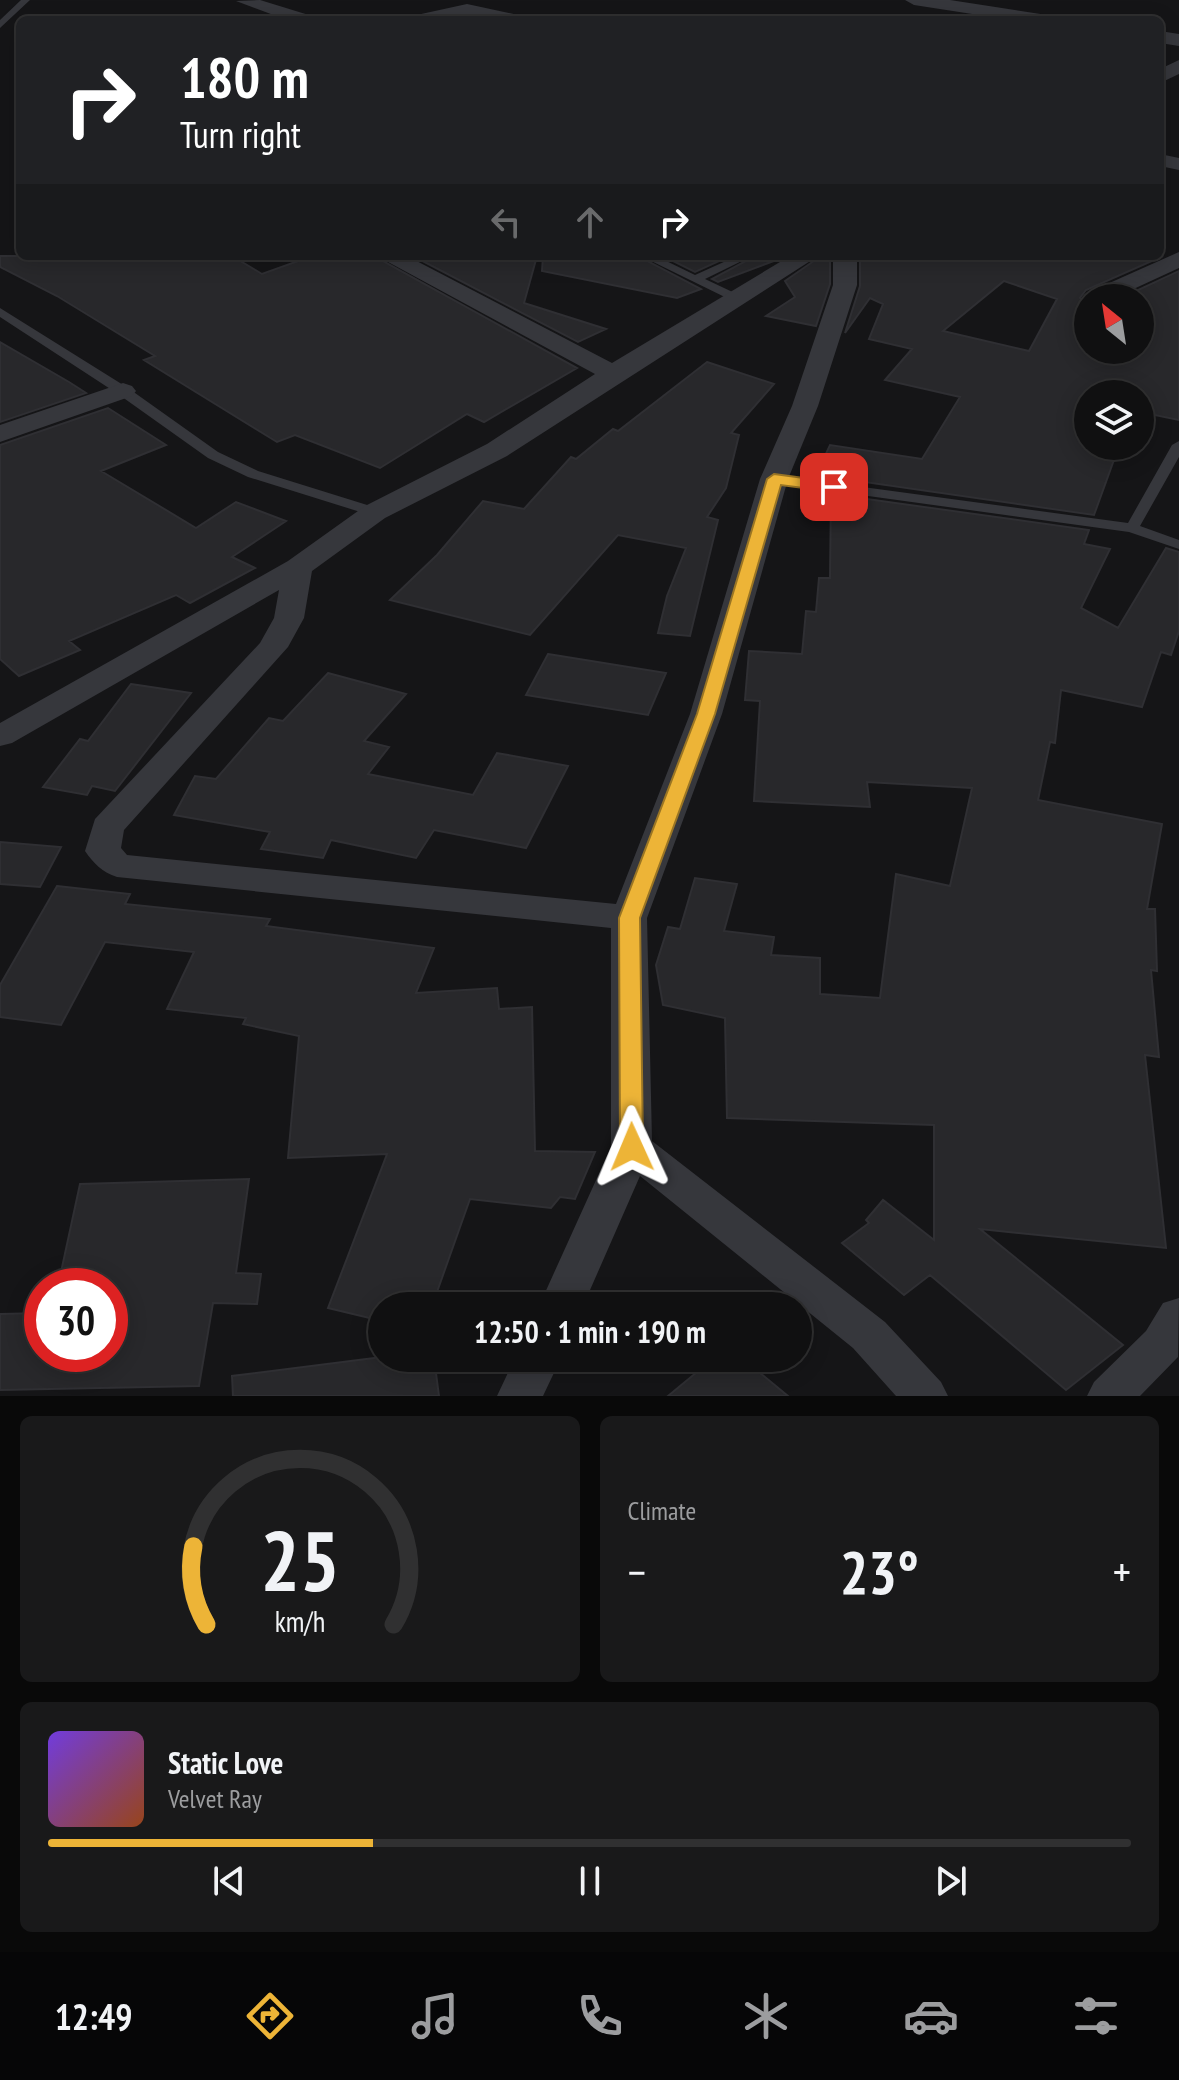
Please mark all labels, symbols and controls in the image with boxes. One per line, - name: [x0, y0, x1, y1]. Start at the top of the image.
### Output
- text: 180 m: [180, 41, 309, 113]
- icon: right: [48, 48, 152, 152]
- text: Turn right: [180, 111, 301, 158]
- icon: left: [484, 200, 528, 244]
- icon: ahead: [568, 200, 612, 244]
- icon: right: [652, 200, 696, 244]
- north arrow: [1074, 284, 1154, 364]
- map controls: [1074, 284, 1154, 460]
- button: layers: [1074, 380, 1154, 460]
- pin: [800, 453, 868, 521]
- icon: arrive: [812, 465, 856, 509]
- position arrow: [590, 1105, 674, 1189]
- speed limit sign: 30: [24, 1268, 128, 1372]
- text: 12:50 · 1 min · 190 m: [474, 1312, 706, 1351]
- text: Climate: [628, 1494, 696, 1527]
- text: 25: [260, 1506, 340, 1614]
- text: 23°: [840, 1533, 919, 1611]
- text: −: [628, 1543, 646, 1600]
- text: +: [1113, 1543, 1131, 1600]
- text: km/h: [274, 1603, 325, 1640]
- text: Static Love: [168, 1743, 283, 1782]
- text: Velvet Ray: [168, 1782, 262, 1815]
- icon: previous: [207, 1859, 251, 1903]
- icon: pause: [568, 1859, 612, 1903]
- icon: next: [929, 1859, 973, 1903]
- icon: directions: [242, 1988, 298, 2044]
- icon: music: [407, 1988, 463, 2044]
- icon: phone: [572, 1988, 628, 2044]
- icon: climate: [738, 1988, 794, 2044]
- icon: car: [903, 1988, 959, 2044]
- icon: filters: [1068, 1988, 1124, 2044]
- text: 12:49: [55, 1993, 133, 2040]

